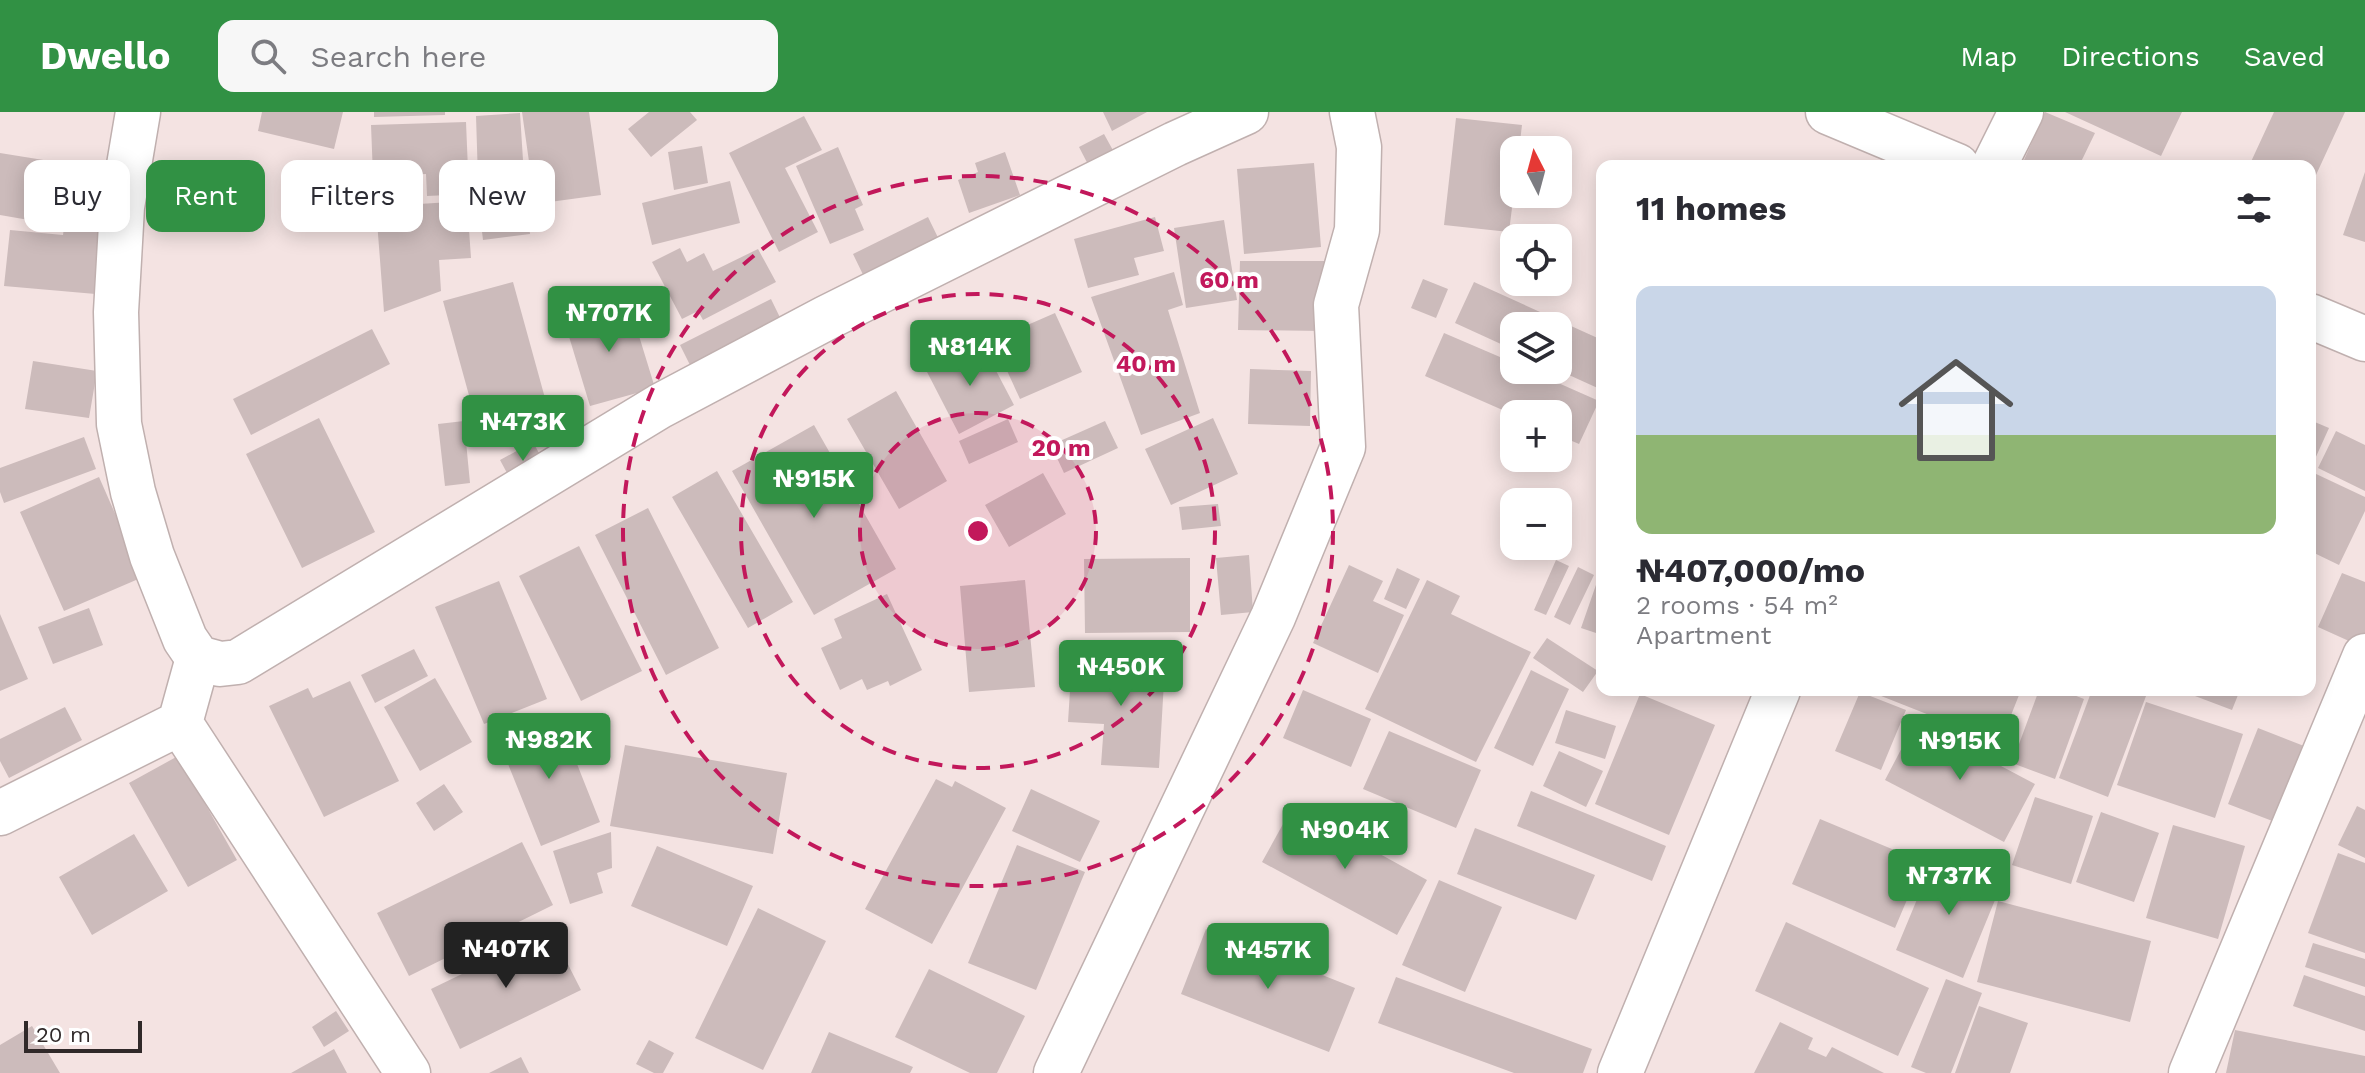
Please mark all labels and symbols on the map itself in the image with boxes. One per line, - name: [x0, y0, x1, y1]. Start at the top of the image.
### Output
- north arrow: [1500, 136, 1572, 208]
- text: 60 m: [1199, 266, 1259, 294]
- pin: ₦707K: [553, 286, 665, 354]
- pin: ₦814K: [914, 320, 1026, 388]
- text: 40 m: [1116, 350, 1176, 378]
- pin: ₦473K: [467, 395, 579, 463]
- text: 20 m: [1031, 434, 1091, 462]
- pin: ₦915K: [758, 452, 870, 520]
- centre of rings: [964, 517, 992, 545]
- pin: ₦450K: [1065, 640, 1177, 708]
- pin: ₦982K: [493, 713, 605, 781]
- pin: ₦915K: [1904, 714, 2016, 782]
- pin: ₦904K: [1289, 803, 1401, 871]
- pin: ₦737K: [1893, 849, 2005, 917]
- pin: ₦407K: [450, 922, 562, 990]
- pin: ₦457K: [1212, 923, 1324, 991]
- scale bar: [24, 1017, 142, 1053]

